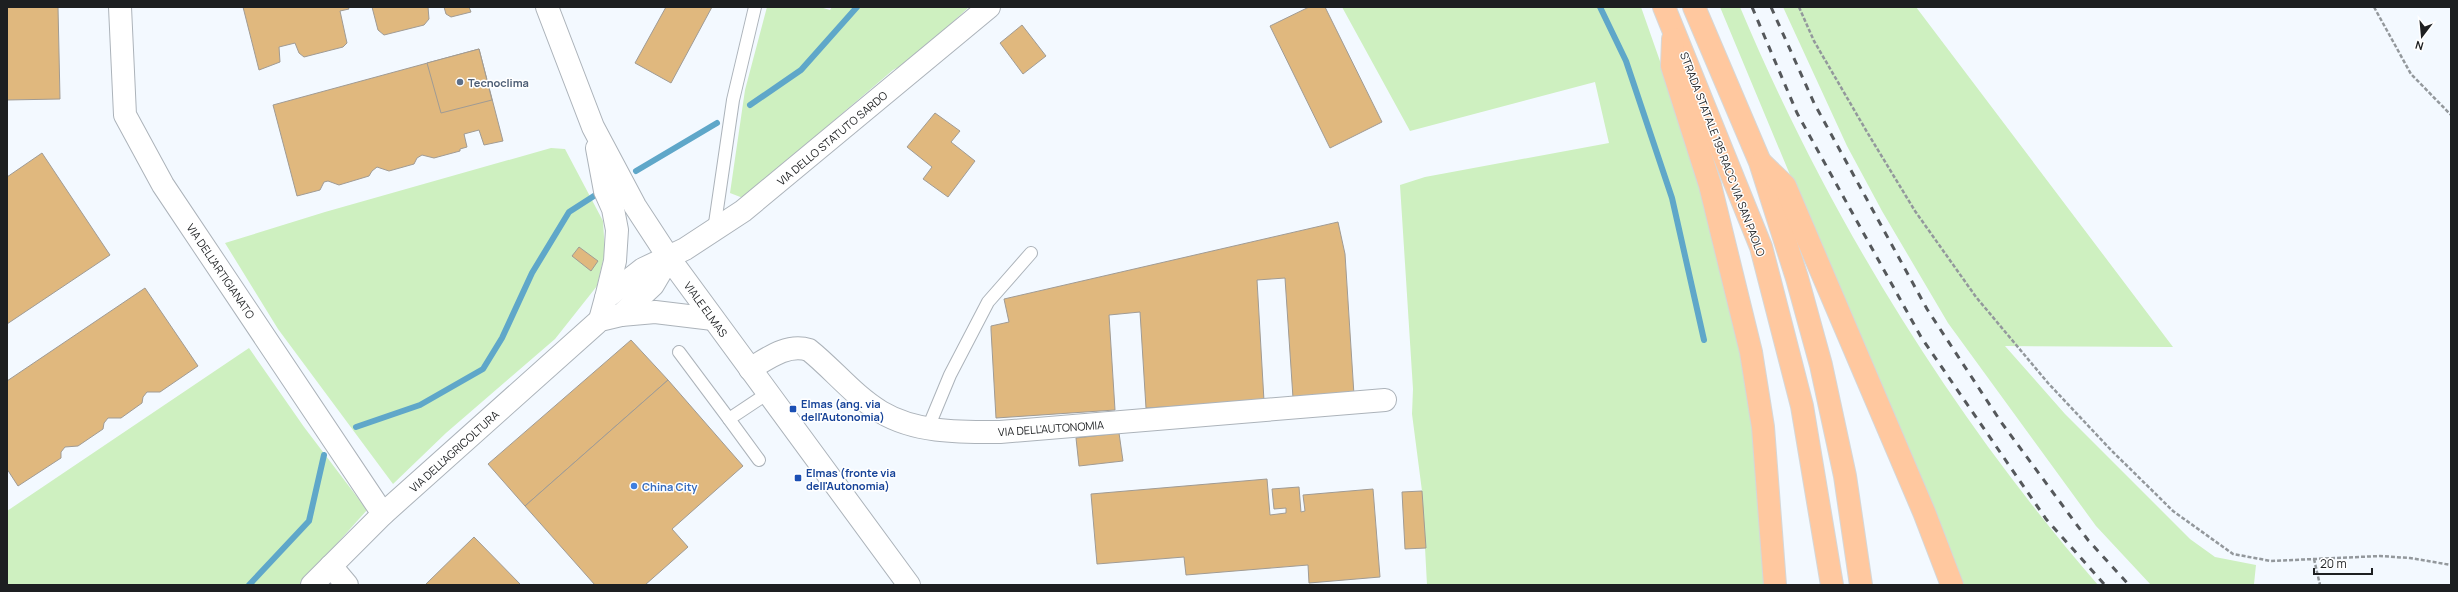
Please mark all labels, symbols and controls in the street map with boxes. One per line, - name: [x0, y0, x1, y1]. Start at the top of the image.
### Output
- north arrow: [2402, 16, 2442, 56]
- text: N: [2413, 38, 2425, 54]
- street label: STRADA STATALE 195 RACC VIA SAN PAOLO: [1677, 50, 1769, 258]
- place label: Tecnoclima: [468, 75, 529, 90]
- marker: Tecnoclima: [455, 77, 465, 87]
- street label: VIA DELLO STATUTO SARDO: [774, 87, 890, 189]
- street label: VIA DELL'ARTIGIANATO: [184, 221, 258, 322]
- street label: VIALE ELMAS: [681, 278, 731, 340]
- place label: Elmas (ang. via dell'Autonomia): [801, 396, 885, 424]
- marker: Elmas (ang. via dell'Autonomia): [788, 404, 798, 414]
- street label: VIA DELL'AGRICOLTURA: [406, 407, 502, 495]
- street label: VIA DELL'AUTONOMIA: [997, 417, 1105, 439]
- place label: Elmas (fronte via dell'Autonomia): [806, 465, 896, 493]
- marker: Elmas (fronte via dell'Autonomia): [793, 473, 803, 483]
- place label: China City: [642, 479, 698, 494]
- marker: China City: [629, 481, 639, 491]
- scale bar: [2314, 550, 2372, 576]
- text: 20 m: [2320, 555, 2347, 572]

